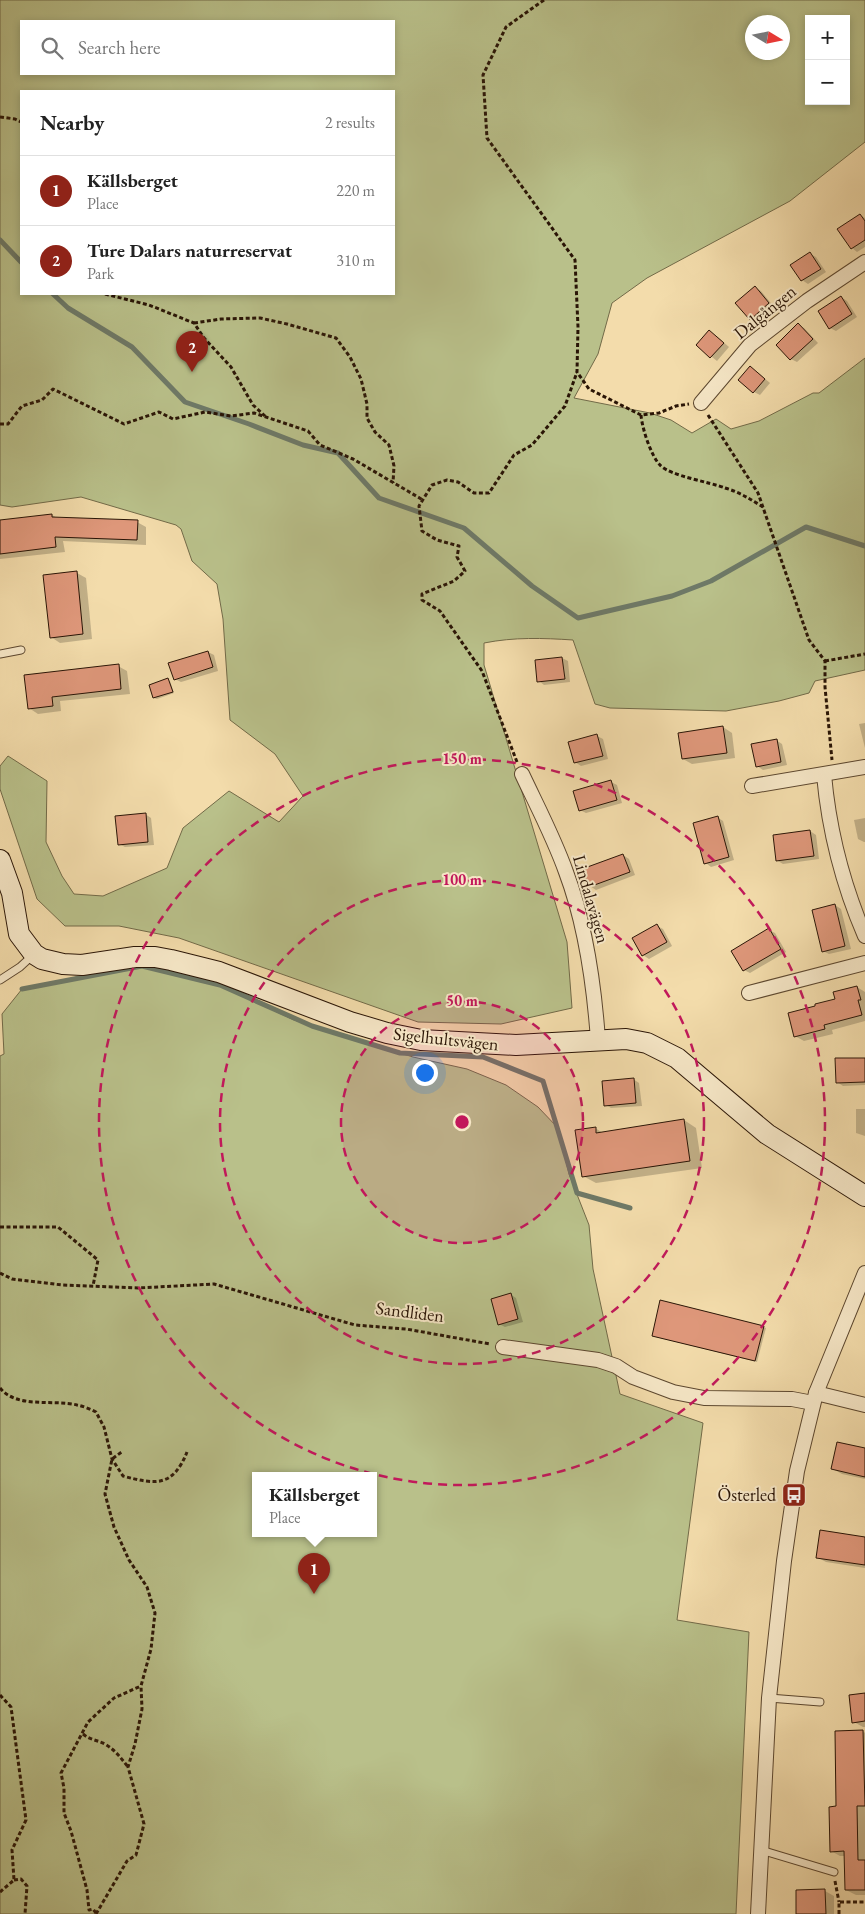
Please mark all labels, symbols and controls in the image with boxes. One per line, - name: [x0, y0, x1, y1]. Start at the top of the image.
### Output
- north arrow: [745, 15, 790, 60]
- map controls: [805, 15, 850, 105]
- button: +: [805, 15, 850, 60]
- search box: [20, 20, 395, 75]
- icon: search: [38, 34, 66, 62]
- text: Search here: [78, 35, 160, 60]
- button: −: [805, 60, 850, 105]
- text: Nearby: [40, 109, 104, 136]
- text: 2 results: [325, 112, 375, 133]
- text: Källsberget: [87, 168, 178, 193]
- text: 1: [52, 180, 60, 201]
- text: 220 m: [336, 180, 375, 201]
- text: Place: [87, 193, 119, 214]
- text: Ture Dalars naturreservat: [87, 238, 292, 263]
- text: 2: [52, 250, 60, 271]
- text: 310 m: [336, 250, 375, 271]
- text: Park: [87, 263, 114, 284]
- street label: Dalgången: [729, 279, 801, 344]
- pin: 2: [176, 331, 208, 372]
- text: 150 m: [442, 749, 482, 768]
- street label: Lindalavägen: [568, 852, 615, 946]
- text: 100 m: [442, 870, 482, 889]
- text: 50 m: [446, 991, 478, 1010]
- street label: Sigelhultsvägen: [392, 1022, 500, 1056]
- your location: [412, 1060, 438, 1086]
- centre of rings: [453, 1113, 471, 1131]
- street label: Sandliden: [375, 1296, 446, 1327]
- popup: [252, 1472, 377, 1537]
- text: Källsberget: [269, 1482, 360, 1507]
- bus stop icon: Österled: [781, 1482, 807, 1508]
- place label: Österled: [718, 1483, 777, 1506]
- text: Place: [269, 1507, 301, 1528]
- pin: 1: [298, 1553, 330, 1594]

